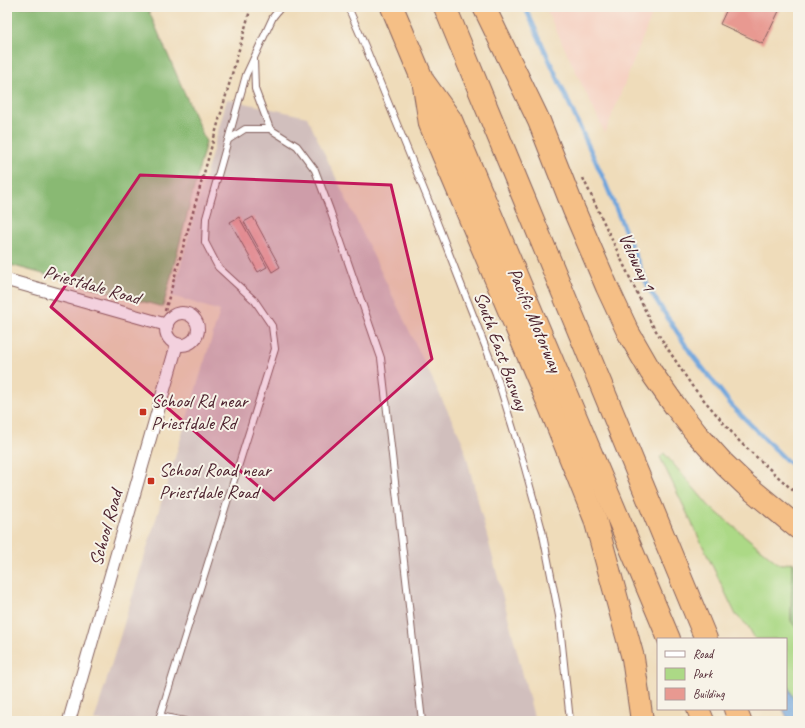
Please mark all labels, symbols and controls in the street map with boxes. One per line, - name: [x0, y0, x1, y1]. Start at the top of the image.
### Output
- street label: Veloway 1: [613, 229, 662, 297]
- street label: Priestdale Road: [41, 260, 146, 311]
- street label: Pacific Motorway: [502, 264, 568, 377]
- street label: South East Busway: [468, 288, 534, 415]
- place label: School Rd near Priestdale Rd: [151, 389, 250, 435]
- marker: School Rd near Priestdale Rd: [138, 407, 148, 417]
- place label: School Road near Priestdale Road: [159, 458, 273, 504]
- marker: School Road near Priestdale Road: [146, 476, 156, 486]
- street label: School Road: [84, 484, 129, 569]
- legend: [657, 638, 787, 710]
- text: Road: [693, 646, 715, 662]
- text: Park: [693, 666, 714, 682]
- text: Building: [693, 686, 725, 702]

